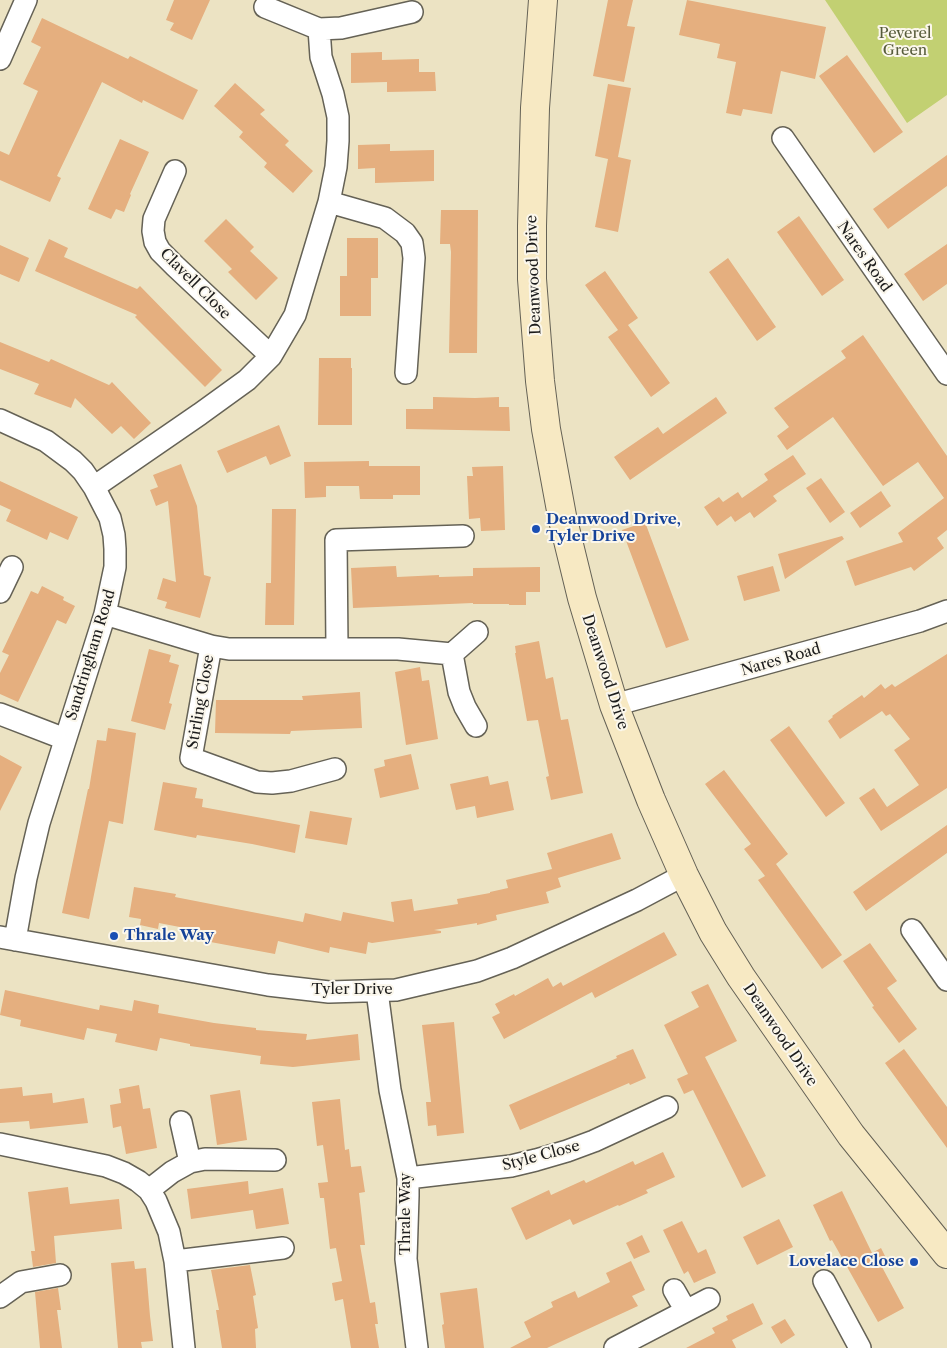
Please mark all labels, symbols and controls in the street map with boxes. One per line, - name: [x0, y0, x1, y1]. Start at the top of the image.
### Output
- park label: Peverel Green: [879, 25, 931, 60]
- street label: Deanwood Drive: [523, 215, 545, 335]
- street label: Nares Road: [833, 218, 895, 296]
- street label: Clavell Close: [156, 245, 234, 323]
- place label: Deanwood Drive, Tyler Drive: [546, 511, 681, 546]
- marker: Deanwood Drive, Tyler Drive: [530, 523, 542, 535]
- street label: Sandringham Road: [63, 587, 119, 723]
- street label: Deanwood Drive: [578, 612, 632, 732]
- street label: Nares Road: [739, 640, 823, 680]
- street label: Stirling Close: [184, 653, 218, 751]
- place label: Thrale Way: [124, 927, 214, 945]
- marker: Thrale Way: [108, 930, 120, 942]
- street label: Deanwood Drive: [739, 980, 821, 1090]
- street label: Tyler Drive: [311, 981, 393, 999]
- street label: Style Close: [500, 1137, 582, 1175]
- street label: Thrale Way: [397, 1173, 415, 1255]
- place label: Lovelace Close: [789, 1253, 904, 1271]
- marker: Lovelace Close: [908, 1256, 920, 1268]

